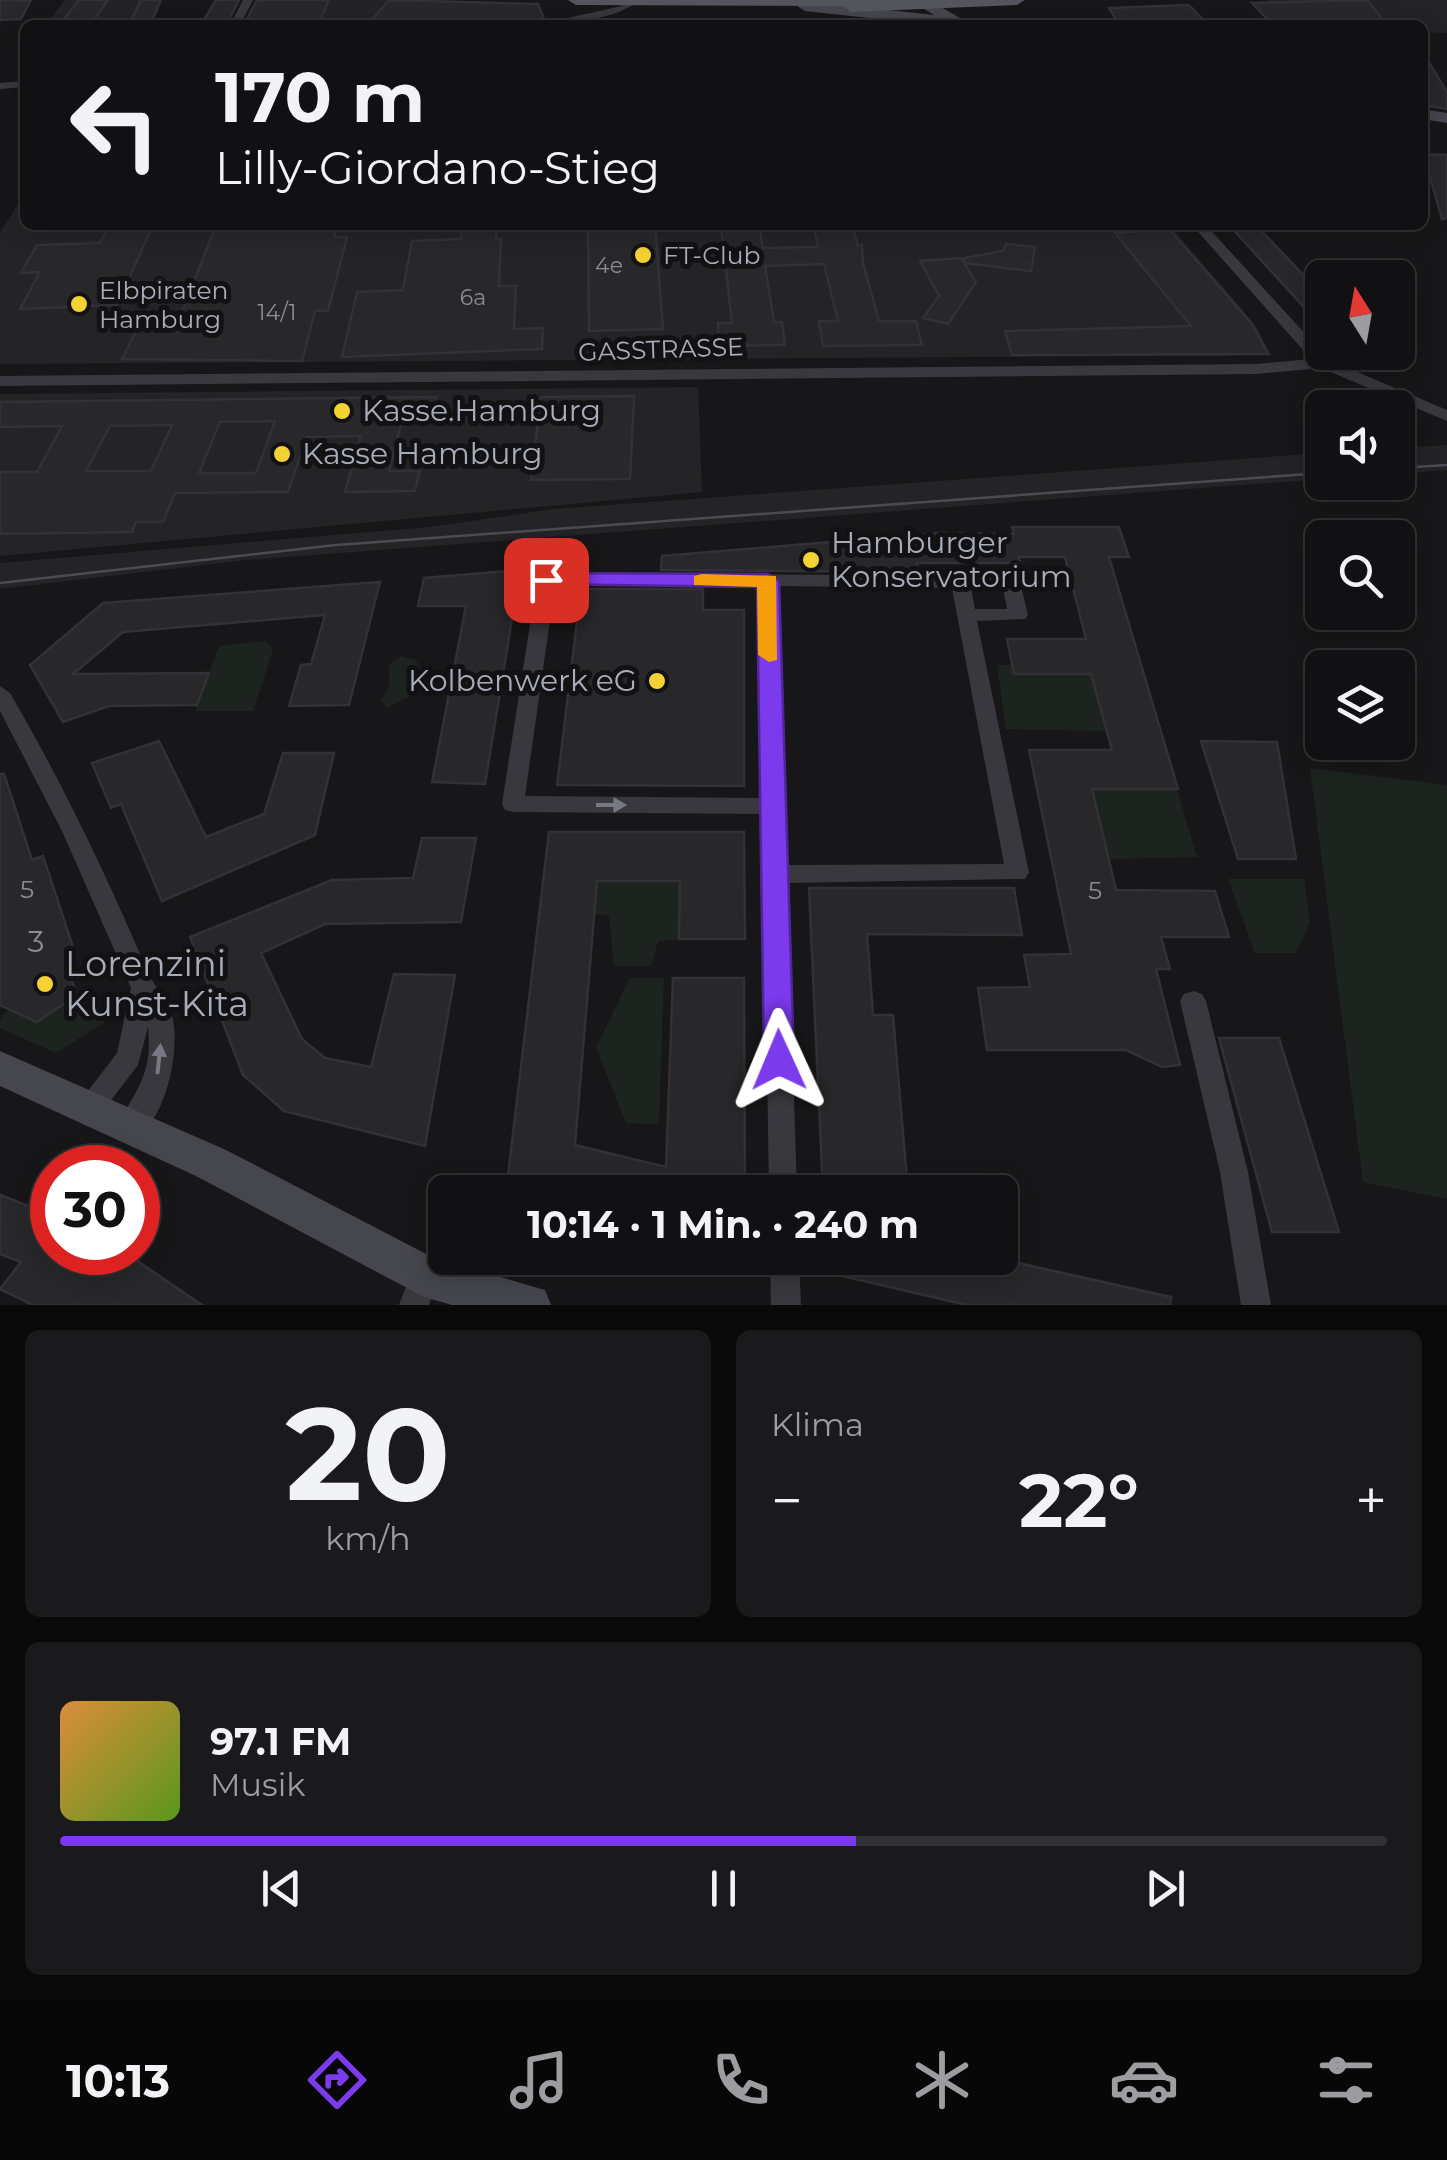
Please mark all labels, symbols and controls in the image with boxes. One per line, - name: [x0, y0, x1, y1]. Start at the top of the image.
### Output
- text: 170 m: [215, 54, 425, 140]
- icon: left: [50, 60, 180, 190]
- text: Lilly-Giordano-Stieg: [215, 140, 660, 195]
- place label: FT-Club: [663, 240, 760, 270]
- marker: FT-Club: [632, 244, 654, 266]
- house number: 4e: [595, 252, 623, 279]
- north arrow: [1305, 260, 1415, 370]
- map controls: [1305, 260, 1415, 760]
- place label: Elbpiraten Hamburg: [99, 275, 229, 334]
- house number: 6a: [460, 284, 486, 311]
- marker: Elbpiraten Hamburg: [68, 293, 90, 315]
- house number: 14/1: [257, 299, 297, 326]
- street label: GASSTRASSE: [578, 331, 744, 367]
- button: sound: [1305, 390, 1415, 500]
- place label: Kasse.Hamburg: [362, 392, 601, 429]
- marker: Kasse.Hamburg: [331, 400, 353, 422]
- place label: Kasse Hamburg: [302, 435, 543, 472]
- marker: Kasse Hamburg: [271, 443, 293, 465]
- button: search: [1305, 520, 1415, 630]
- place label: Hamburger Konservatorium: [831, 524, 1072, 595]
- pin: [504, 538, 589, 623]
- marker: Hamburger Konservatorium: [800, 549, 822, 571]
- icon: arrive: [519, 553, 574, 608]
- button: layers: [1305, 650, 1415, 760]
- place label: Kolbenwerk eG: [408, 662, 637, 699]
- marker: Kolbenwerk eG: [646, 670, 668, 692]
- one-way arrow: [595, 797, 627, 813]
- house number: 5: [20, 874, 34, 904]
- house number: 5: [1088, 875, 1102, 905]
- house number: 3: [28, 923, 44, 960]
- place label: Lorenzini Kunst-Kita: [65, 942, 249, 1025]
- marker: Lorenzini Kunst-Kita: [34, 973, 56, 995]
- position arrow: [727, 1008, 831, 1112]
- one-way arrow: [151, 1043, 167, 1075]
- speed limit sign: 30: [30, 1145, 160, 1275]
- text: 10:14 · 1 Min. · 240 m: [527, 1201, 919, 1248]
- text: 20: [286, 1374, 450, 1533]
- text: Klima: [771, 1405, 864, 1444]
- text: 22°: [1019, 1454, 1139, 1546]
- text: −: [771, 1467, 803, 1534]
- text: +: [1355, 1467, 1387, 1534]
- text: km/h: [325, 1519, 411, 1558]
- text: 97.1 FM: [210, 1718, 351, 1765]
- text: Musik: [210, 1765, 305, 1804]
- icon: previous: [254, 1861, 309, 1916]
- icon: pause: [696, 1861, 751, 1916]
- icon: next: [1138, 1861, 1193, 1916]
- icon: directions: [302, 2045, 372, 2115]
- icon: music: [504, 2045, 574, 2115]
- icon: phone: [706, 2045, 776, 2115]
- icon: climate: [907, 2045, 977, 2115]
- icon: car: [1109, 2045, 1179, 2115]
- icon: filters: [1311, 2045, 1381, 2115]
- text: 10:13: [66, 2053, 170, 2108]

